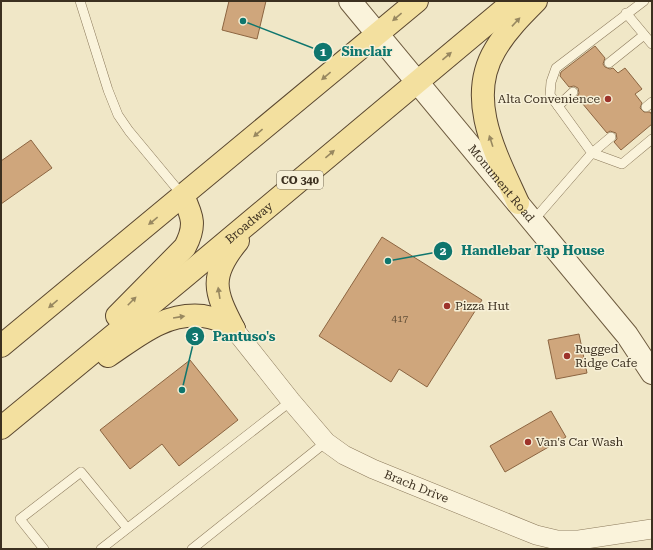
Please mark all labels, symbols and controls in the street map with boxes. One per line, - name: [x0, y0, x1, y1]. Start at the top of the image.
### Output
- one-way arrow: [392, 13, 402, 22]
- one-way arrow: [512, 17, 521, 27]
- callout: Sinclair: [313, 39, 400, 64]
- text: Sinclair: [342, 44, 392, 59]
- text: 1: [320, 45, 327, 59]
- one-way arrow: [442, 52, 452, 61]
- one-way arrow: [321, 72, 331, 81]
- place label: Alta Convenience: [498, 92, 600, 106]
- marker: Alta Convenience: [603, 94, 613, 104]
- one-way arrow: [253, 128, 264, 137]
- one-way arrow: [488, 135, 494, 147]
- street label: Monument Road: [465, 142, 538, 225]
- one-way arrow: [325, 149, 336, 158]
- road number: CO 340: [277, 171, 323, 189]
- street label: Broadway: [223, 198, 276, 246]
- one-way arrow: [147, 217, 158, 226]
- callout: Handlebar Tap House: [433, 238, 613, 263]
- text: Handlebar Tap House: [461, 243, 605, 258]
- text: 2: [440, 244, 447, 258]
- one-way arrow: [216, 287, 222, 299]
- one-way arrow: [127, 296, 137, 305]
- one-way arrow: [47, 299, 58, 308]
- place label: Pizza Hut: [455, 299, 510, 313]
- marker: Pizza Hut: [442, 301, 452, 311]
- house number: 417: [392, 313, 409, 324]
- one-way arrow: [173, 314, 185, 320]
- callout: Pantuso's: [185, 324, 284, 349]
- text: 3: [192, 329, 199, 343]
- text: Pantuso's: [213, 329, 276, 344]
- place label: Rugged Ridge Cafe: [575, 342, 638, 370]
- marker: Rugged Ridge Cafe: [562, 351, 572, 361]
- place label: Van's Car Wash: [536, 435, 623, 449]
- marker: Van's Car Wash: [523, 437, 533, 447]
- street label: Brach Drive: [382, 467, 451, 506]

